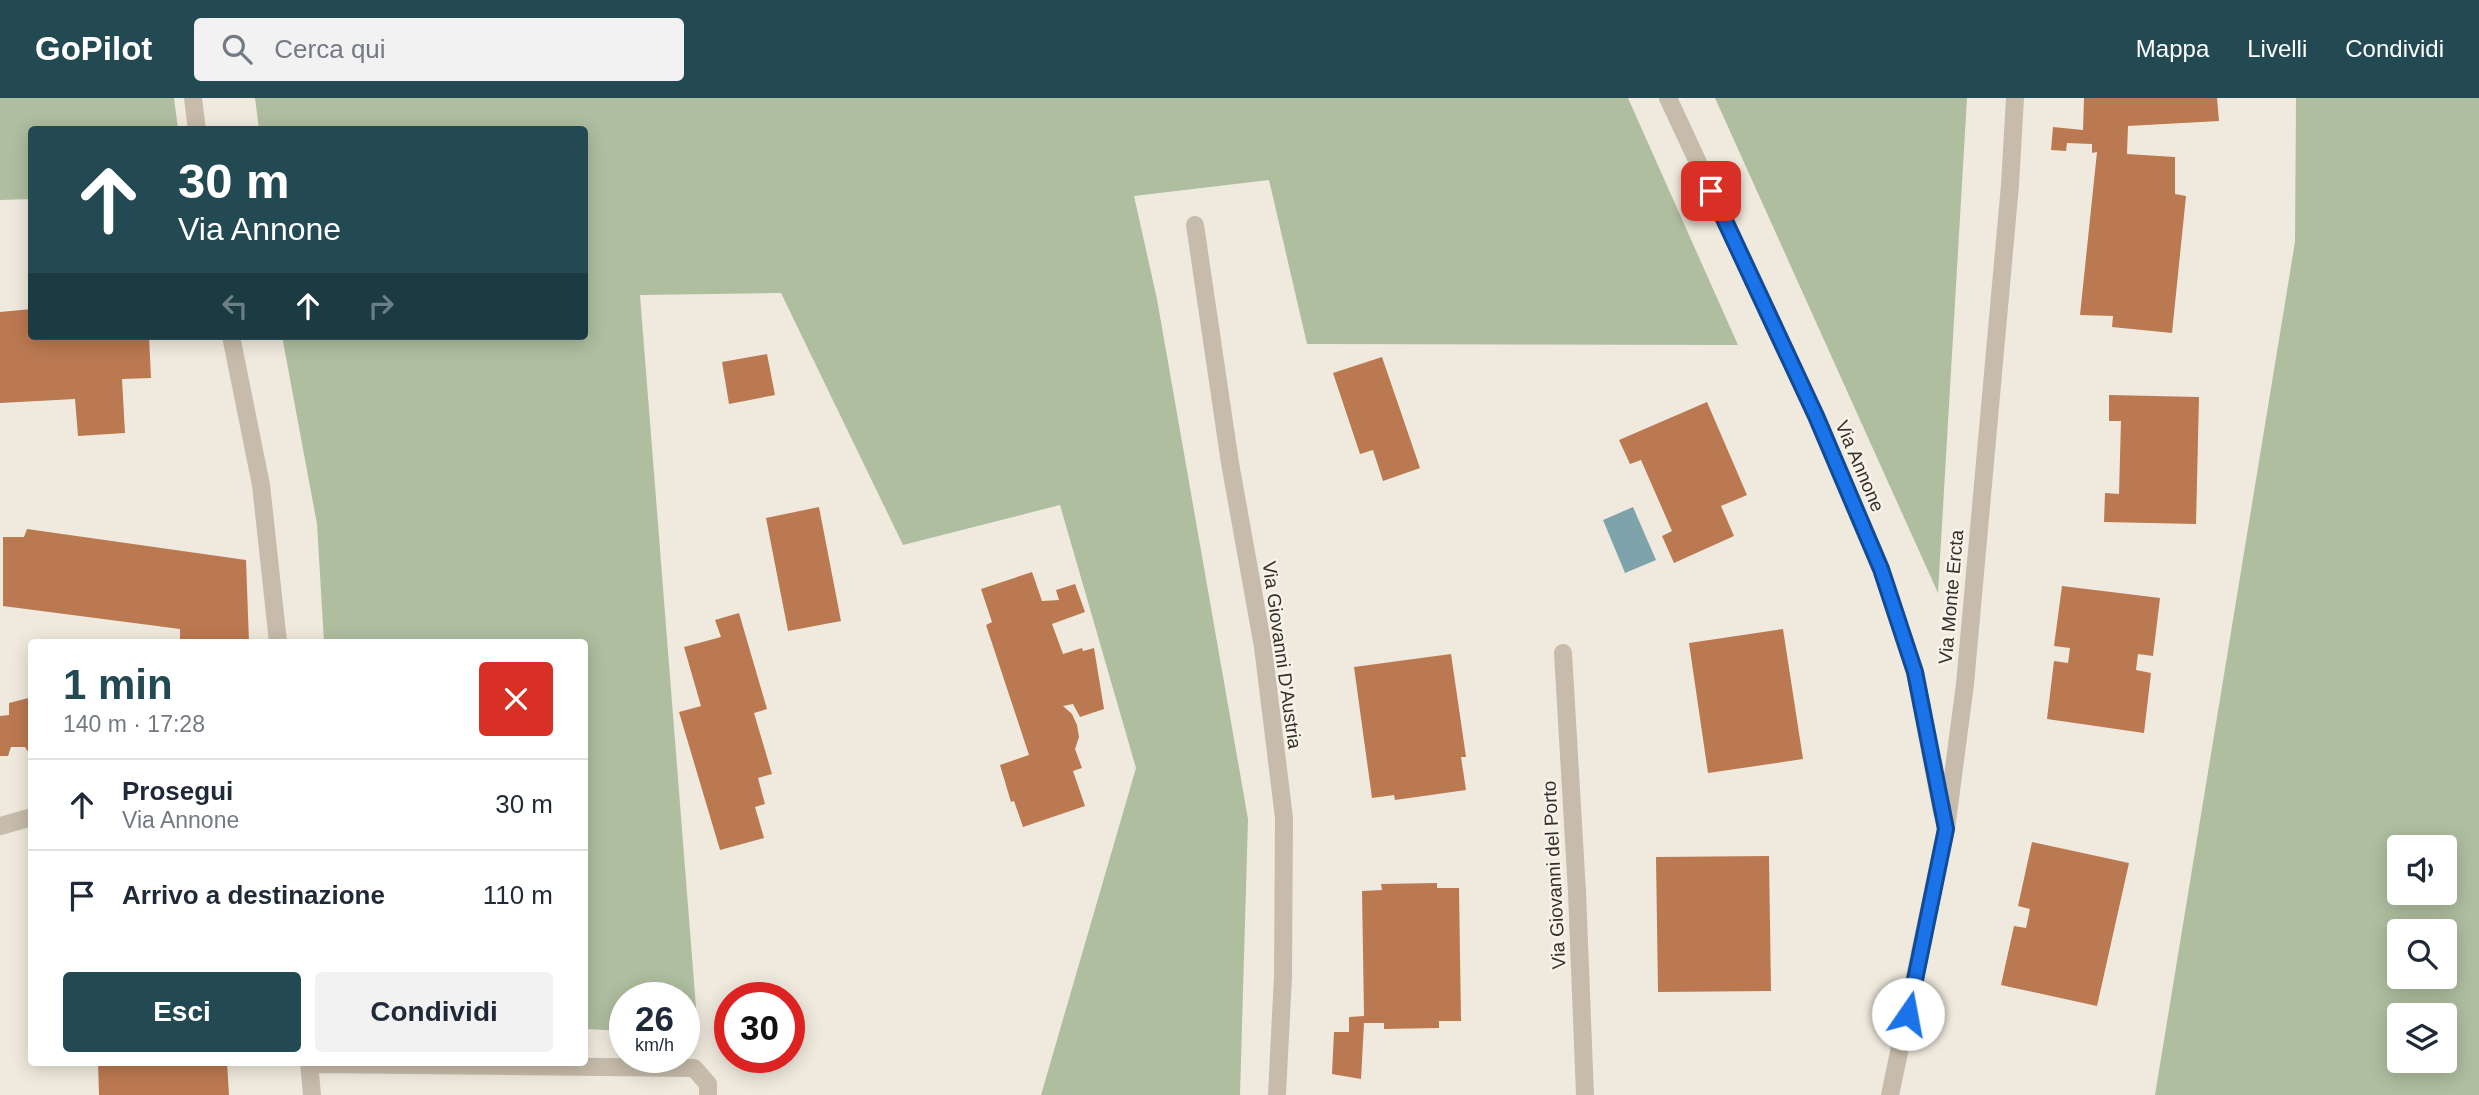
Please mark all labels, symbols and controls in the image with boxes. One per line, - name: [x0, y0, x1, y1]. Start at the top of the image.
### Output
- search box: [194, 18, 684, 81]
- text: GoPilot: [35, 30, 152, 67]
- icon: search: [218, 30, 256, 68]
- text: Cerca qui: [274, 34, 386, 64]
- text: Mappa: [2136, 35, 2209, 62]
- text: Livelli: [2247, 35, 2307, 62]
- text: Condividi: [2345, 35, 2444, 62]
- icon: ahead: [63, 154, 154, 245]
- text: 30 m: [178, 154, 290, 208]
- pin: [1681, 161, 1741, 221]
- icon: arrive: [1692, 172, 1730, 210]
- text: Via Annone: [178, 211, 341, 247]
- icon: left: [216, 287, 254, 325]
- icon: ahead: [289, 287, 327, 325]
- icon: right: [362, 287, 400, 325]
- street label: Via Annone: [1831, 417, 1889, 515]
- street label: Via Monte Ercta: [1935, 528, 1967, 665]
- street label: Via Giovanni D'Austria: [1258, 560, 1306, 751]
- text: 1 min: [63, 661, 173, 708]
- button: close: [479, 662, 553, 736]
- text: 140 m · 17:28: [63, 711, 205, 737]
- text: Prosegui: [122, 776, 233, 806]
- street label: Via Giovanni del Porto: [1539, 780, 1569, 970]
- icon: ahead: [63, 786, 101, 824]
- text: 30 m: [495, 789, 553, 819]
- text: Via Annone: [122, 807, 239, 833]
- map controls: [2387, 835, 2457, 1073]
- button: sound: [2387, 835, 2457, 905]
- icon: arrive: [63, 877, 101, 915]
- text: Arrivo a destinazione: [122, 880, 385, 910]
- text: 110 m: [483, 880, 553, 910]
- button: search: [2387, 919, 2457, 989]
- button: Esci: [63, 972, 301, 1052]
- button: Condividi: [315, 972, 553, 1052]
- position arrow: [1871, 977, 1945, 1051]
- speed limit sign: 30: [714, 982, 805, 1073]
- text: 26: [635, 999, 674, 1038]
- button: layers: [2387, 1003, 2457, 1073]
- text: km/h: [635, 1035, 674, 1055]

